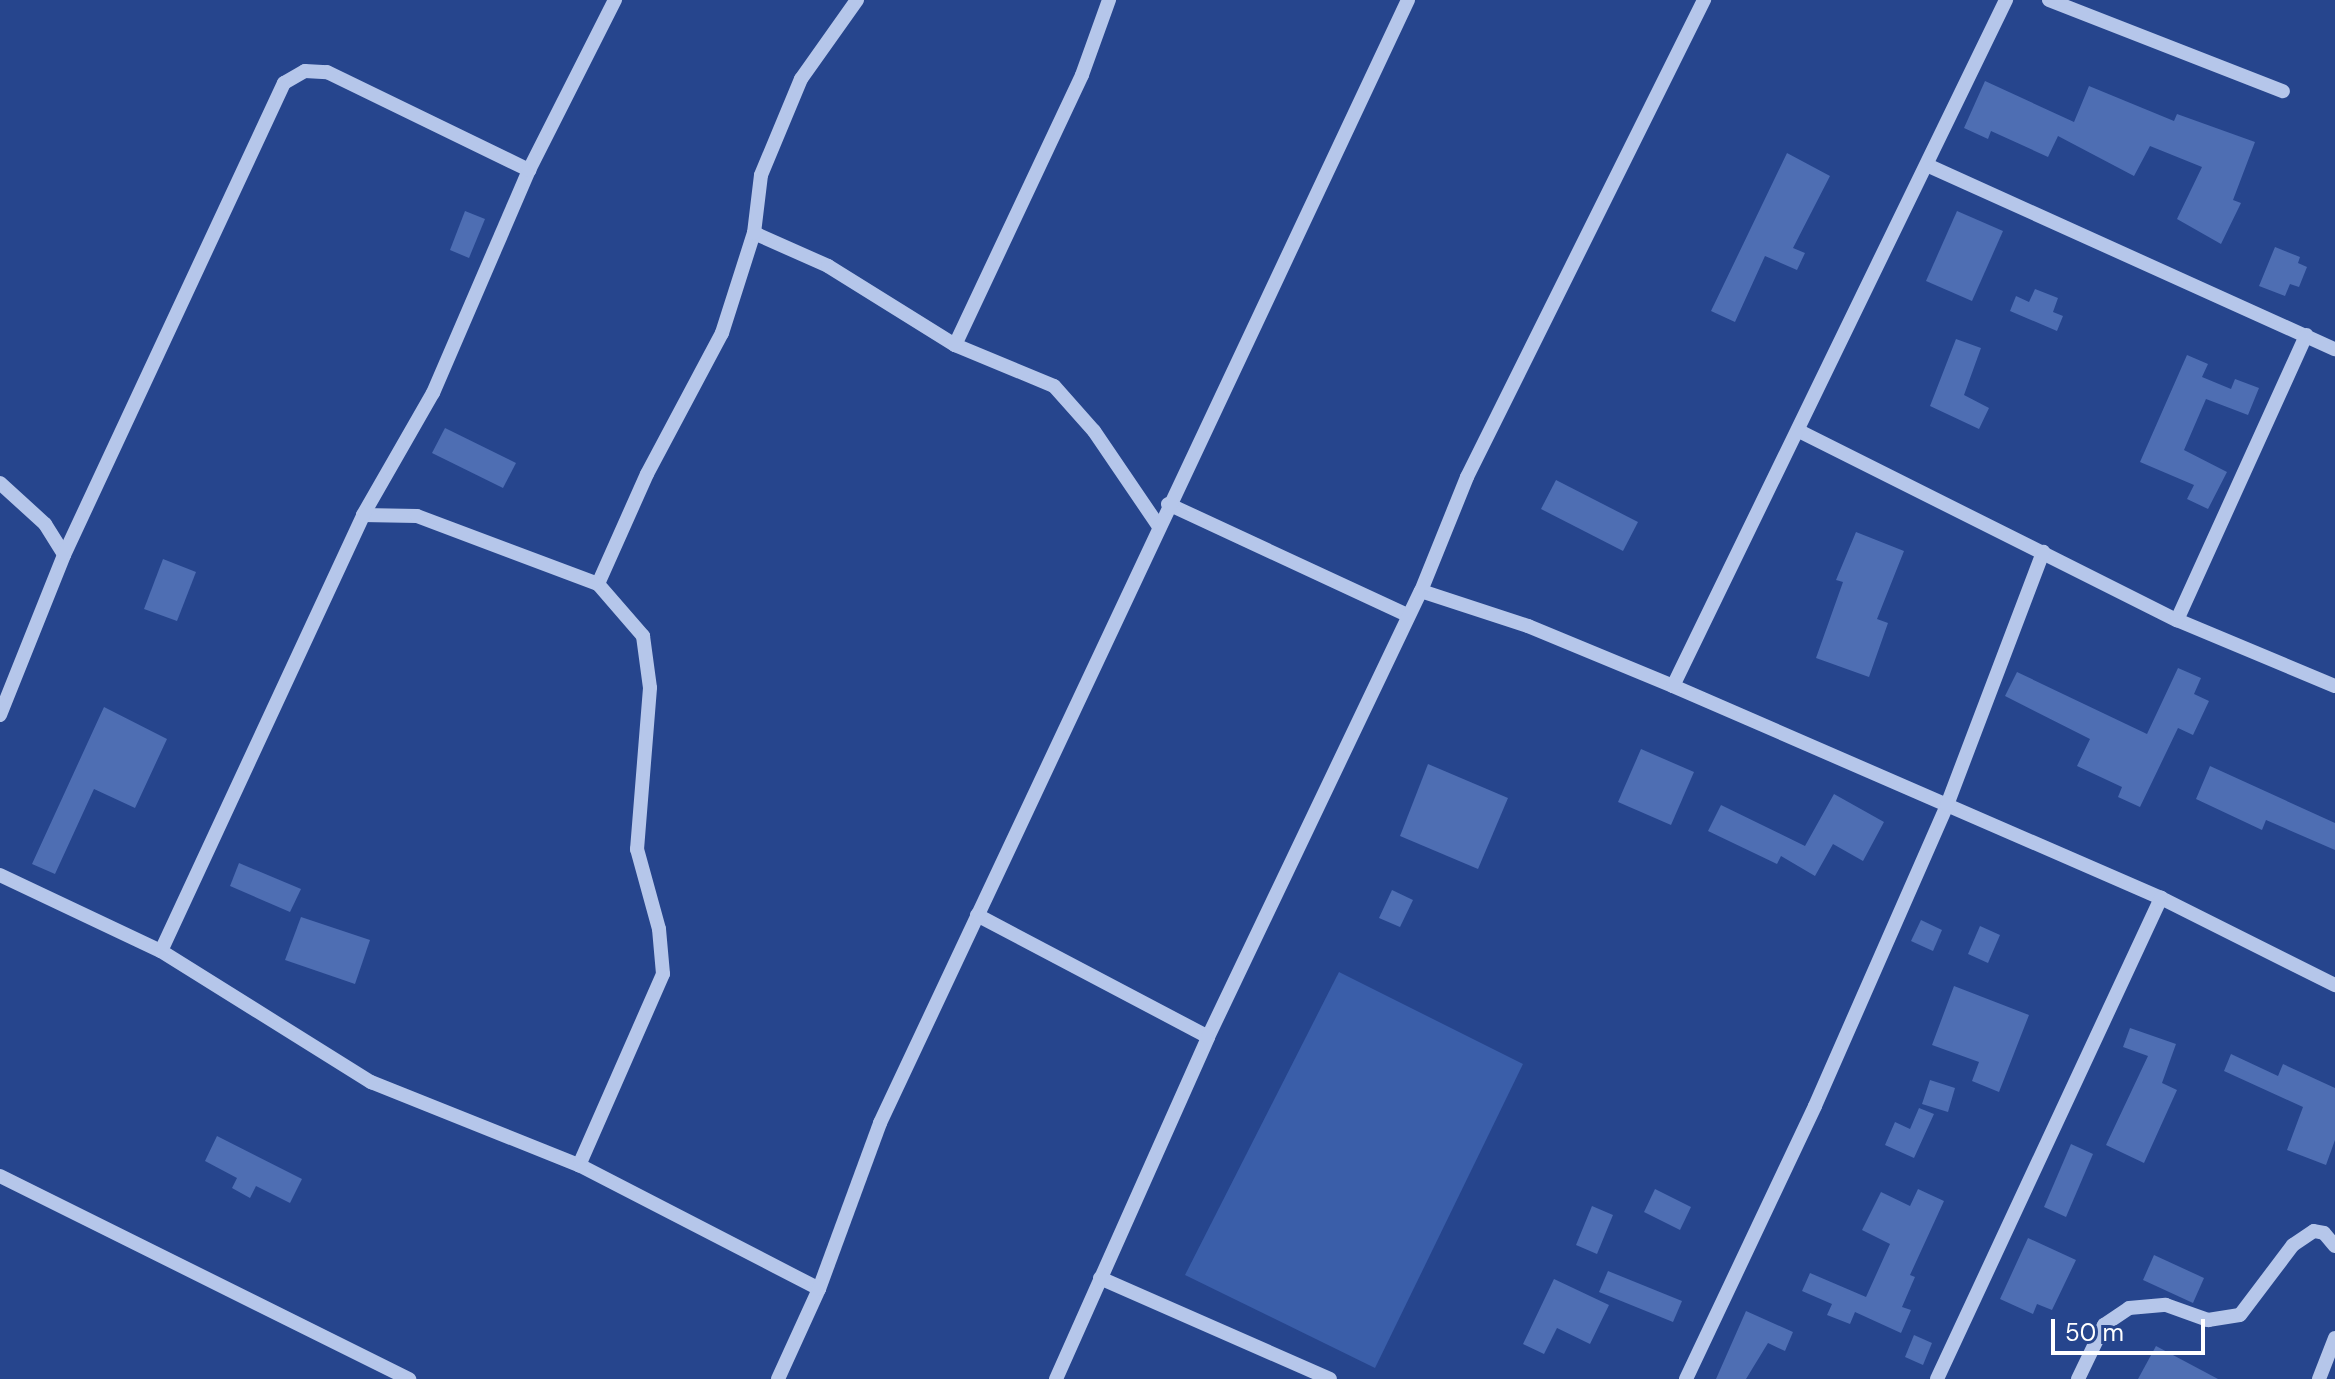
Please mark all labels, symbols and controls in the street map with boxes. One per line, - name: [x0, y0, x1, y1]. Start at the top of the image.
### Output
- scale bar: [2055, 1303, 2209, 1353]
- text: 50 m: [2065, 1317, 2124, 1348]

